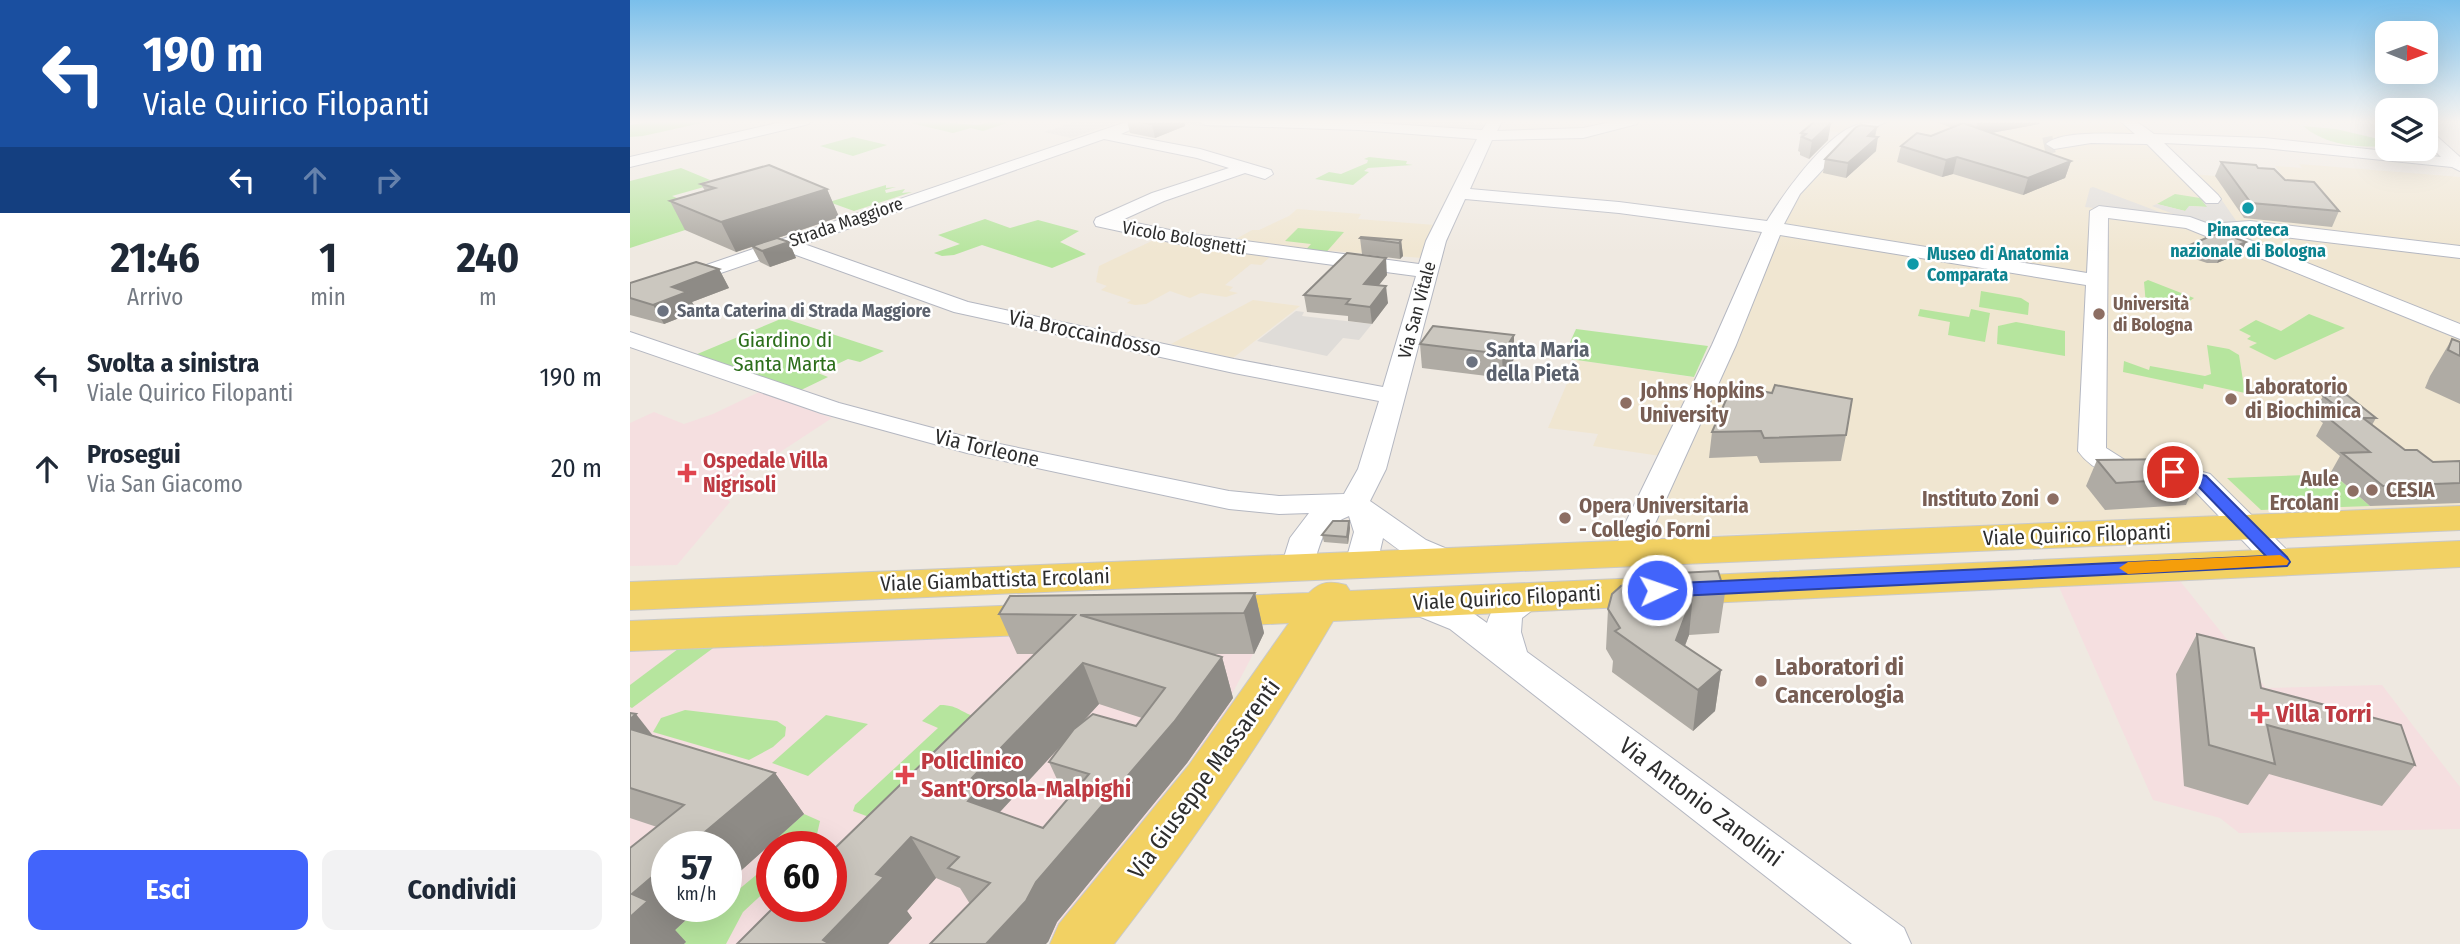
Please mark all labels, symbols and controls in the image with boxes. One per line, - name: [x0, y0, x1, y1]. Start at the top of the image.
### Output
- north arrow: [2375, 21, 2438, 84]
- map controls: [2375, 21, 2438, 161]
- text: 190 m: [143, 25, 263, 84]
- icon: left: [28, 28, 119, 119]
- text: Viale Quirico Filopanti: [143, 85, 430, 123]
- button: layers: [2375, 98, 2438, 161]
- icon: left: [223, 161, 261, 199]
- icon: ahead: [296, 161, 334, 199]
- icon: right: [369, 161, 407, 199]
- street label: Strada Maggiore: [786, 192, 906, 252]
- marker: Pinacoteca nazionale di Bologna: [2240, 200, 2256, 216]
- street label: Vicolo Bolognetti: [1120, 216, 1248, 260]
- place label: Pinacoteca nazionale di Bologna: [2170, 219, 2326, 262]
- text: 21:46: [110, 233, 200, 283]
- text: 1: [319, 233, 337, 283]
- text: 240: [456, 233, 520, 283]
- place label: Museo di Anatomia Comparata: [1927, 243, 2069, 286]
- marker: Museo di Anatomia Comparata: [1905, 256, 1921, 272]
- street label: Via San Vitale: [1393, 259, 1441, 361]
- text: Arrivo: [127, 283, 183, 311]
- text: min: [310, 283, 346, 311]
- text: m: [479, 283, 497, 311]
- place label: Università di Bologna: [2113, 293, 2193, 336]
- place label: Santa Caterina di Strada Maggiore: [677, 300, 931, 322]
- marker: Santa Caterina di Strada Maggiore: [655, 303, 671, 319]
- street label: Via Broccaindosso: [1006, 304, 1164, 362]
- marker: Università di Bologna: [2091, 306, 2107, 322]
- park label: Giardino di Santa Marta: [733, 327, 837, 377]
- place label: Santa Maria della Pietà: [1486, 337, 1589, 387]
- text: Svolta a sinistra: [87, 348, 259, 379]
- marker: Santa Maria della Pietà: [1464, 354, 1480, 370]
- icon: left: [28, 359, 66, 397]
- text: 190 m: [540, 362, 602, 393]
- place label: Laboratorio di Biochimica: [2245, 374, 2361, 424]
- place label: Johns Hopkins University: [1639, 378, 1764, 428]
- text: Viale Quirico Filopanti: [87, 379, 293, 407]
- marker: Laboratorio di Biochimica: [2223, 391, 2239, 407]
- marker: Johns Hopkins University: [1618, 395, 1634, 411]
- street label: Via Torleone: [932, 423, 1042, 473]
- text: Prosegui: [87, 439, 181, 470]
- pin: [2143, 442, 2203, 502]
- place label: Ospedale Villa Nigrisoli: [703, 448, 828, 498]
- icon: ahead: [28, 450, 66, 488]
- text: 20 m: [551, 453, 602, 484]
- icon: arrive: [2154, 453, 2192, 491]
- marker: Ospedale Villa Nigrisoli: [677, 463, 697, 483]
- place label: Aule Ercolani: [2270, 466, 2339, 516]
- text: Via San Giacomo: [87, 470, 243, 498]
- place label: CESIA: [2386, 477, 2435, 503]
- marker: CESIA: [2364, 482, 2380, 498]
- marker: Aule Ercolani: [2345, 483, 2361, 499]
- place label: Instituto Zoni: [1922, 486, 2039, 512]
- marker: Instituto Zoni: [2045, 491, 2061, 507]
- place label: Opera Universitaria - Collegio Forni: [1579, 493, 1749, 543]
- marker: Opera Universitaria - Collegio Forni: [1557, 510, 1573, 526]
- street label: Viale Quirico Filopanti: [1982, 519, 2172, 551]
- position arrow: [1620, 553, 1694, 627]
- street label: Viale Giambattista Ercolani: [880, 563, 1110, 597]
- street label: Viale Quirico Filopanti: [1412, 580, 1602, 616]
- place label: Laboratori di Cancerologia: [1775, 653, 1904, 709]
- marker: Laboratori di Cancerologia: [1753, 673, 1769, 689]
- street label: Via Giuseppe Massarenti: [1122, 674, 1286, 884]
- place label: Villa Torri: [2275, 700, 2372, 728]
- marker: Villa Torri: [2250, 704, 2270, 724]
- street label: Via Antonio Zanolini: [1614, 732, 1788, 872]
- place label: Policlinico Sant'Orsola-Malpighi: [921, 747, 1131, 803]
- marker: Policlinico Sant'Orsola-Malpighi: [895, 765, 915, 785]
- speed limit sign: 60: [756, 831, 847, 922]
- text: 57: [681, 846, 712, 888]
- button: Esci: [28, 850, 308, 930]
- button: Condividi: [322, 850, 602, 930]
- text: km/h: [676, 883, 717, 905]

